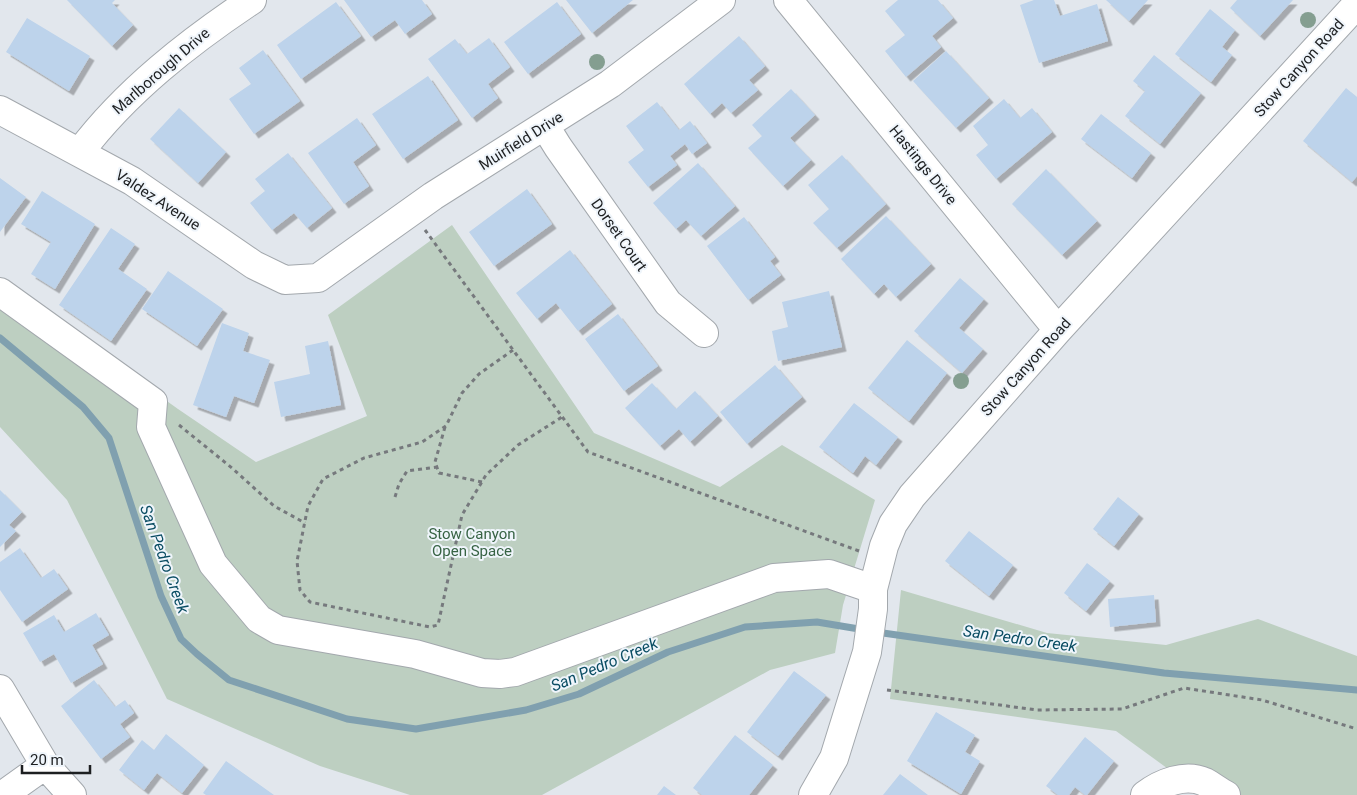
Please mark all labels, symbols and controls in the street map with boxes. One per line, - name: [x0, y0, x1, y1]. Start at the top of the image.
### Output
- street label: Stow Canyon Road: [1250, 15, 1348, 121]
- street label: Marlborough Drive: [109, 24, 213, 118]
- street label: Muirfield Drive: [476, 108, 566, 174]
- street label: Hastings Drive: [885, 122, 961, 208]
- street label: Valdez Avenue: [112, 166, 204, 234]
- street label: Dorset Court: [587, 195, 651, 275]
- street label: Stow Canyon Road: [977, 314, 1075, 420]
- water label: San Pedro Creek: [136, 502, 193, 617]
- park label: Stow Canyon Open Space: [428, 525, 516, 560]
- water label: San Pedro Creek: [962, 621, 1079, 656]
- water label: San Pedro Creek: [548, 633, 662, 696]
- scale bar: [22, 742, 90, 774]
- text: 20 m: [30, 751, 64, 769]

